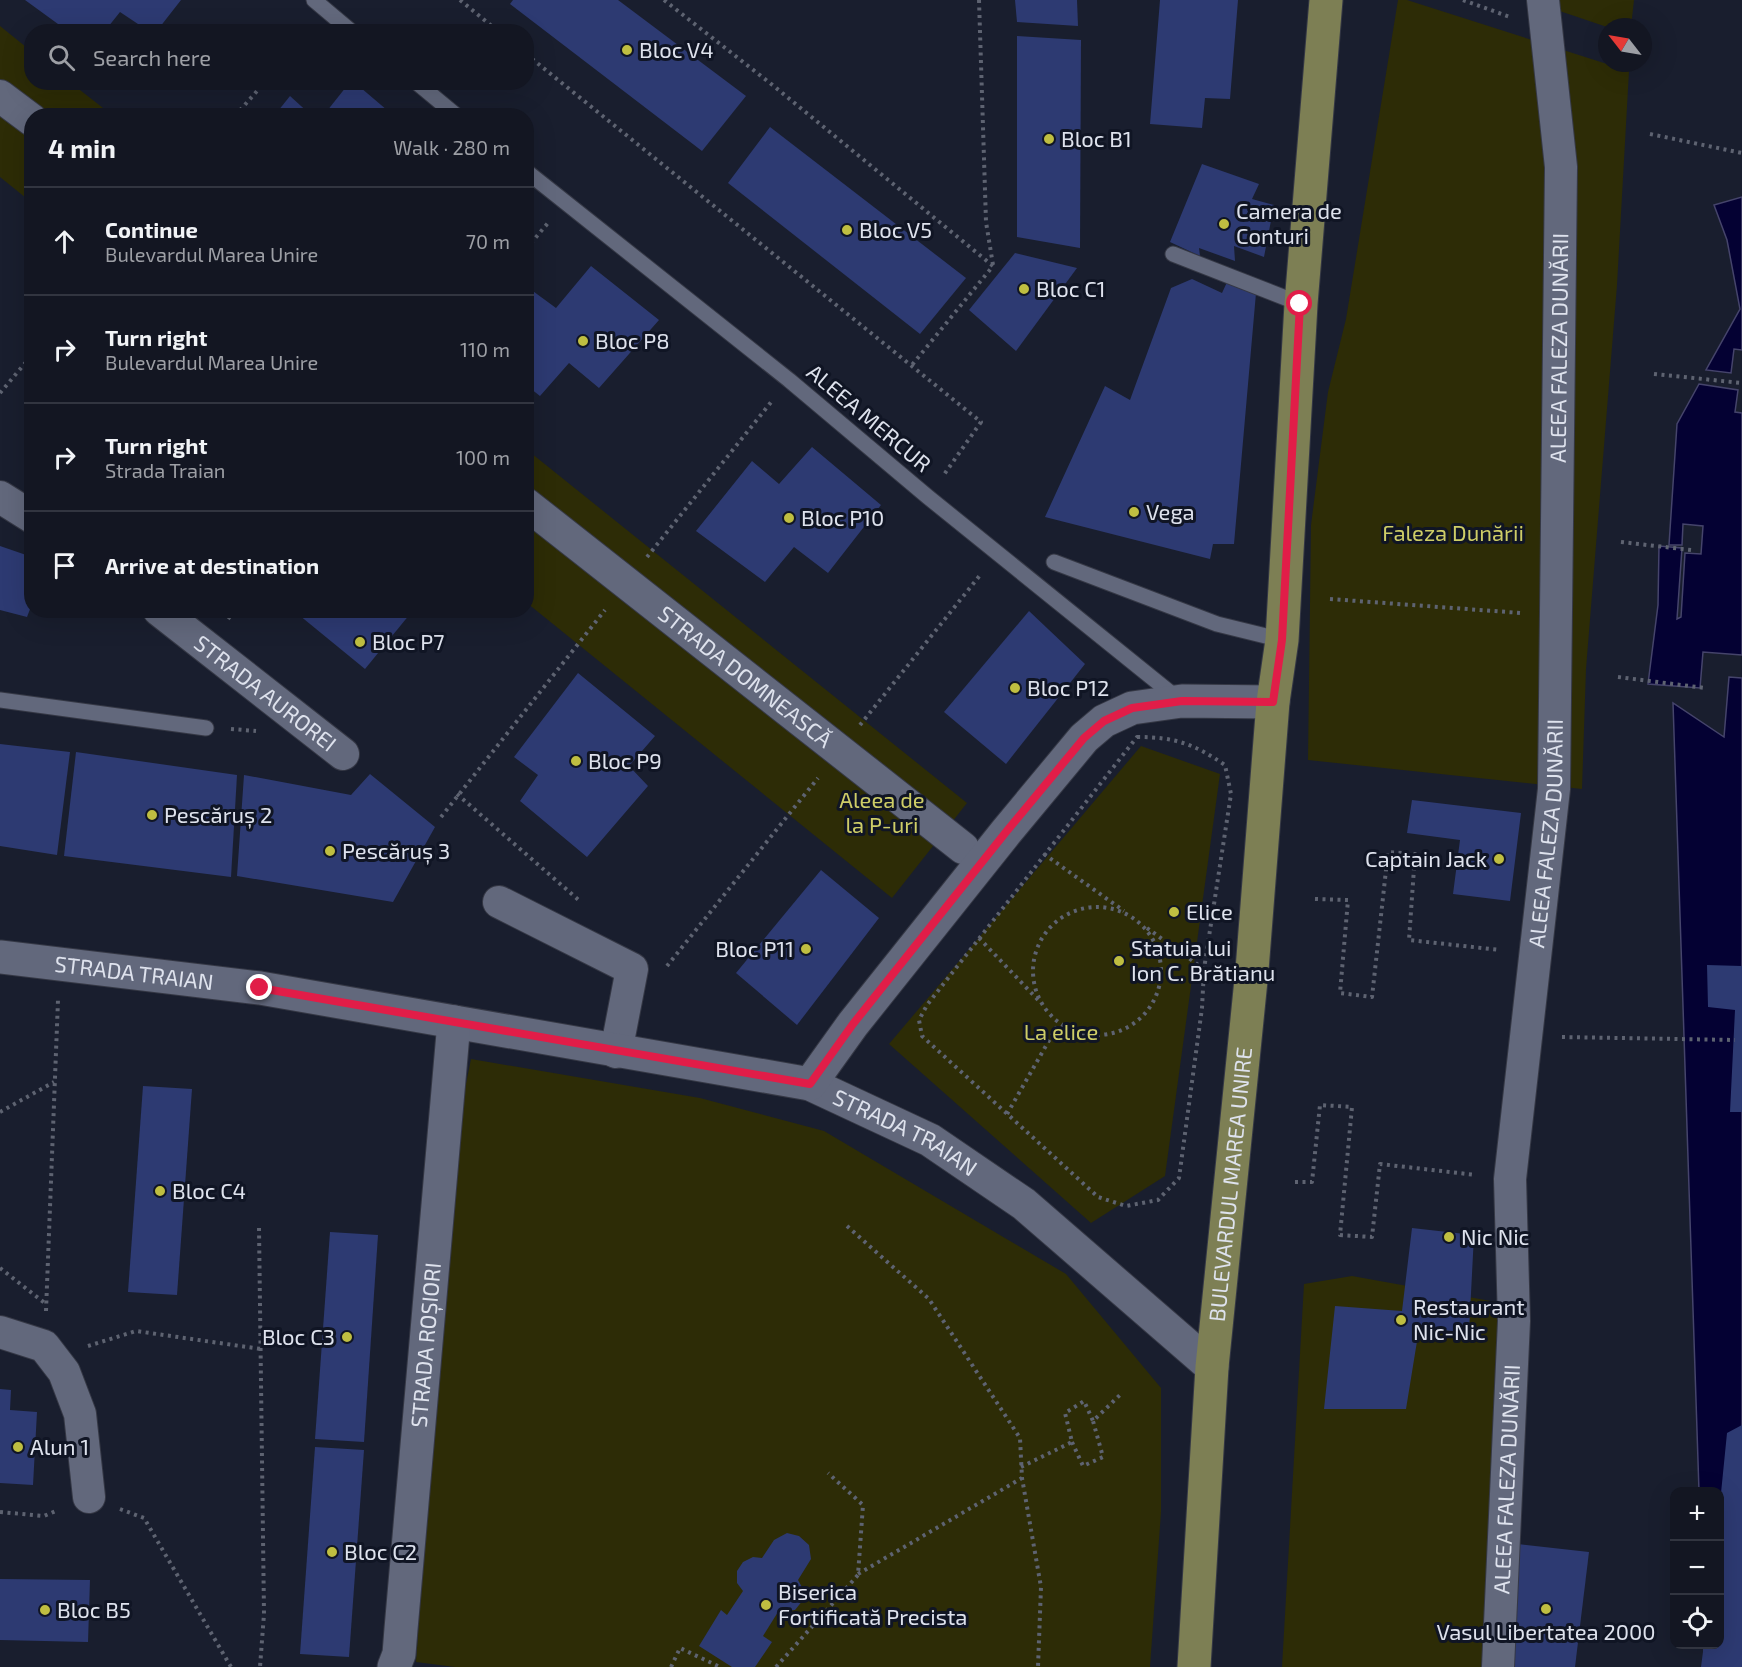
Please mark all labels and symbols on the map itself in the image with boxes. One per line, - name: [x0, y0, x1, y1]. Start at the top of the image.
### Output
- north arrow: [1598, 18, 1652, 72]
- place label: Bloc V4: [639, 36, 714, 62]
- marker: Bloc V4: [620, 43, 634, 57]
- place label: Bloc B1: [1061, 125, 1132, 151]
- marker: Bloc B1: [1042, 132, 1056, 146]
- place label: Camera de Conturi: [1236, 197, 1342, 248]
- place label: Bloc V5: [859, 216, 932, 242]
- marker: Camera de Conturi: [1217, 217, 1231, 231]
- marker: Bloc V5: [840, 223, 854, 237]
- street label: ALEEA FALEZA DUNĂRII: [1544, 233, 1572, 463]
- place label: Bloc C1: [1036, 275, 1106, 301]
- marker: Bloc C1: [1017, 282, 1031, 296]
- route start: [1286, 290, 1312, 316]
- place label: Bloc P8: [595, 327, 670, 353]
- marker: Bloc P8: [576, 334, 590, 348]
- street label: ALEEA MERCUR: [802, 358, 937, 477]
- place label: Vega: [1146, 498, 1195, 524]
- place label: Bloc P10: [801, 504, 884, 530]
- marker: Vega: [1127, 505, 1141, 519]
- marker: Bloc P10: [782, 511, 796, 525]
- park label: Faleza Dunării: [1382, 519, 1524, 545]
- street label: STRADA DOMNEASCĂ: [654, 599, 838, 752]
- place label: Bloc P7: [372, 628, 445, 654]
- street label: STRADA AUROREI: [190, 629, 342, 756]
- marker: Bloc P7: [353, 635, 367, 649]
- place label: Bloc P12: [1027, 674, 1109, 700]
- marker: Bloc P12: [1008, 681, 1022, 695]
- street label: ALEEA FALEZA DUNĂRII: [1522, 719, 1567, 949]
- place label: Bloc P9: [588, 747, 662, 773]
- marker: Bloc P9: [569, 754, 583, 768]
- park label: Aleea de la P-uri: [839, 786, 925, 837]
- place label: Pescăruș 2: [164, 801, 272, 829]
- marker: Pescăruș 2: [145, 808, 159, 822]
- place label: Pescăruș 3: [342, 837, 450, 865]
- marker: Pescăruș 3: [323, 844, 337, 858]
- place label: Captain Jack: [1365, 845, 1487, 871]
- marker: Captain Jack: [1492, 852, 1506, 866]
- place label: Elice: [1186, 898, 1233, 924]
- marker: Elice: [1167, 905, 1181, 919]
- place label: Statuia lui Ion C. Brătianu: [1131, 934, 1275, 985]
- place label: Bloc P11: [715, 935, 794, 961]
- marker: Bloc P11: [799, 942, 813, 956]
- street label: STRADA TRAIAN: [53, 950, 215, 994]
- marker: Statuia lui Ion C. Brătianu: [1112, 954, 1126, 968]
- route end: [246, 974, 272, 1000]
- park label: La elice: [1024, 1018, 1098, 1044]
- street label: BULEVARDUL MAREA UNIRE: [1203, 1046, 1256, 1323]
- street label: STRADA TRAIAN: [829, 1083, 983, 1180]
- place label: Bloc C4: [172, 1177, 246, 1203]
- marker: Bloc C4: [153, 1184, 167, 1198]
- place label: Nic Nic: [1461, 1223, 1529, 1249]
- marker: Nic Nic: [1442, 1230, 1456, 1244]
- street label: STRADA ROȘIORI: [405, 1261, 445, 1429]
- place label: Restaurant Nic-Nic: [1413, 1293, 1525, 1344]
- marker: Restaurant Nic-Nic: [1394, 1313, 1408, 1327]
- place label: Bloc C3: [262, 1323, 335, 1349]
- marker: Bloc C3: [340, 1330, 354, 1344]
- street label: ALEEA FALEZA DUNĂRII: [1487, 1364, 1524, 1595]
- place label: Alun 1: [30, 1433, 89, 1459]
- marker: Alun 1: [11, 1440, 25, 1454]
- place label: Bloc C2: [344, 1538, 417, 1564]
- marker: Bloc C2: [325, 1545, 339, 1559]
- place label: Biserica Fortificată Precista: [778, 1578, 967, 1629]
- place label: Bloc B5: [57, 1596, 131, 1622]
- marker: Biserica Fortificată Precista: [759, 1598, 773, 1612]
- marker: Vasul Libertatea 2000: [1539, 1602, 1553, 1616]
- marker: Bloc B5: [38, 1603, 52, 1617]
- place label: Vasul Libertatea 2000: [1436, 1618, 1656, 1644]

